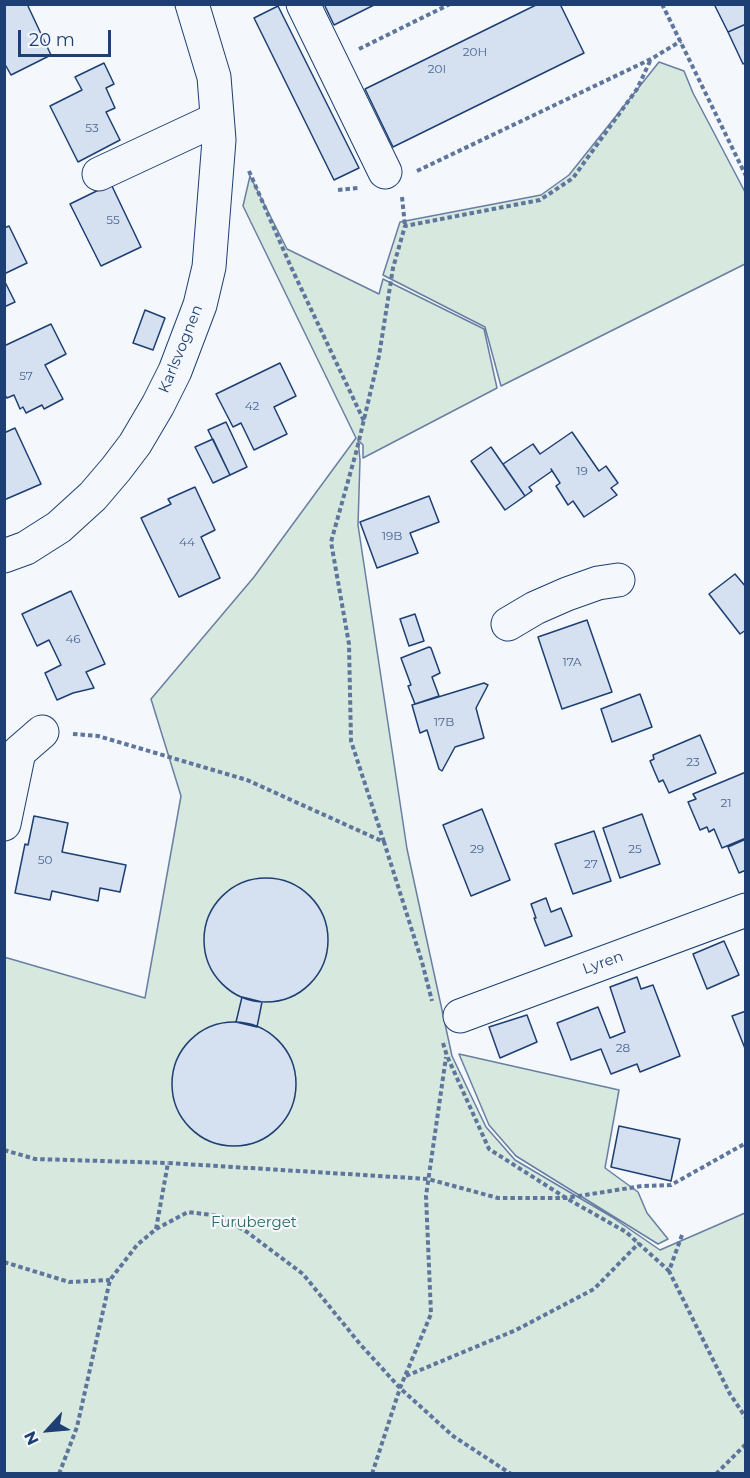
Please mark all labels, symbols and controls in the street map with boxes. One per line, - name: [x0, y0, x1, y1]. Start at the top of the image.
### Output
- scale bar: [21, 18, 114, 56]
- text: 20 m: [29, 29, 75, 51]
- house number: 20H: [463, 45, 487, 59]
- house number: 20I: [428, 62, 446, 76]
- house number: 53: [85, 121, 99, 135]
- house number: 55: [106, 213, 120, 227]
- street label: Karlsvognen: [155, 302, 207, 396]
- house number: 57: [19, 369, 33, 383]
- house number: 42: [245, 399, 259, 413]
- house number: 19: [576, 464, 588, 478]
- house number: 19B: [382, 529, 402, 543]
- house number: 44: [179, 535, 195, 549]
- house number: 46: [65, 632, 81, 646]
- house number: 17A: [562, 655, 582, 669]
- house number: 17B: [434, 715, 454, 729]
- house number: 23: [686, 755, 700, 769]
- house number: 21: [720, 796, 732, 810]
- house number: 29: [470, 842, 484, 856]
- house number: 25: [628, 842, 642, 856]
- house number: 50: [38, 853, 52, 867]
- house number: 27: [584, 857, 598, 871]
- street label: Lyren: [580, 947, 626, 979]
- house number: 28: [616, 1041, 630, 1055]
- park label: Furuberget: [211, 1214, 297, 1232]
- north arrow: [18, 1400, 78, 1460]
- text: N: [20, 1428, 43, 1448]

